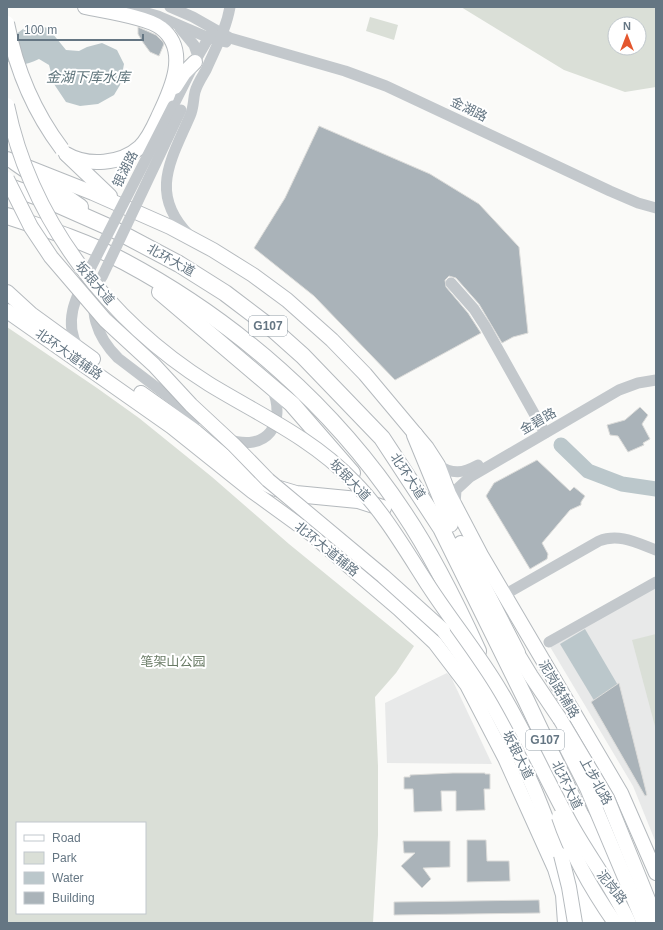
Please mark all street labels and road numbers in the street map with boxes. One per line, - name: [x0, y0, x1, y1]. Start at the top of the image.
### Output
- street label: 金湖路: [448, 94, 490, 124]
- street label: 银湖路: [109, 148, 141, 190]
- street label: 北环大道: [145, 241, 197, 279]
- street label: 坂银大道: [73, 258, 117, 308]
- road number: G107: [249, 316, 287, 336]
- street label: 北环大道辅路: [33, 325, 105, 383]
- street label: 金碧路: [517, 405, 559, 437]
- street label: 北环大道: [388, 450, 428, 502]
- street label: 坂银大道: [327, 456, 373, 504]
- street label: 北环大道辅路: [292, 519, 362, 579]
- street label: 泥岗路辅路: [536, 657, 582, 721]
- street label: 坂银大道: [500, 728, 536, 782]
- road number: G107: [526, 730, 564, 750]
- street label: 上步北路: [577, 755, 615, 807]
- street label: 北环大道: [549, 758, 585, 812]
- street label: 泥岗路: [594, 867, 630, 907]

